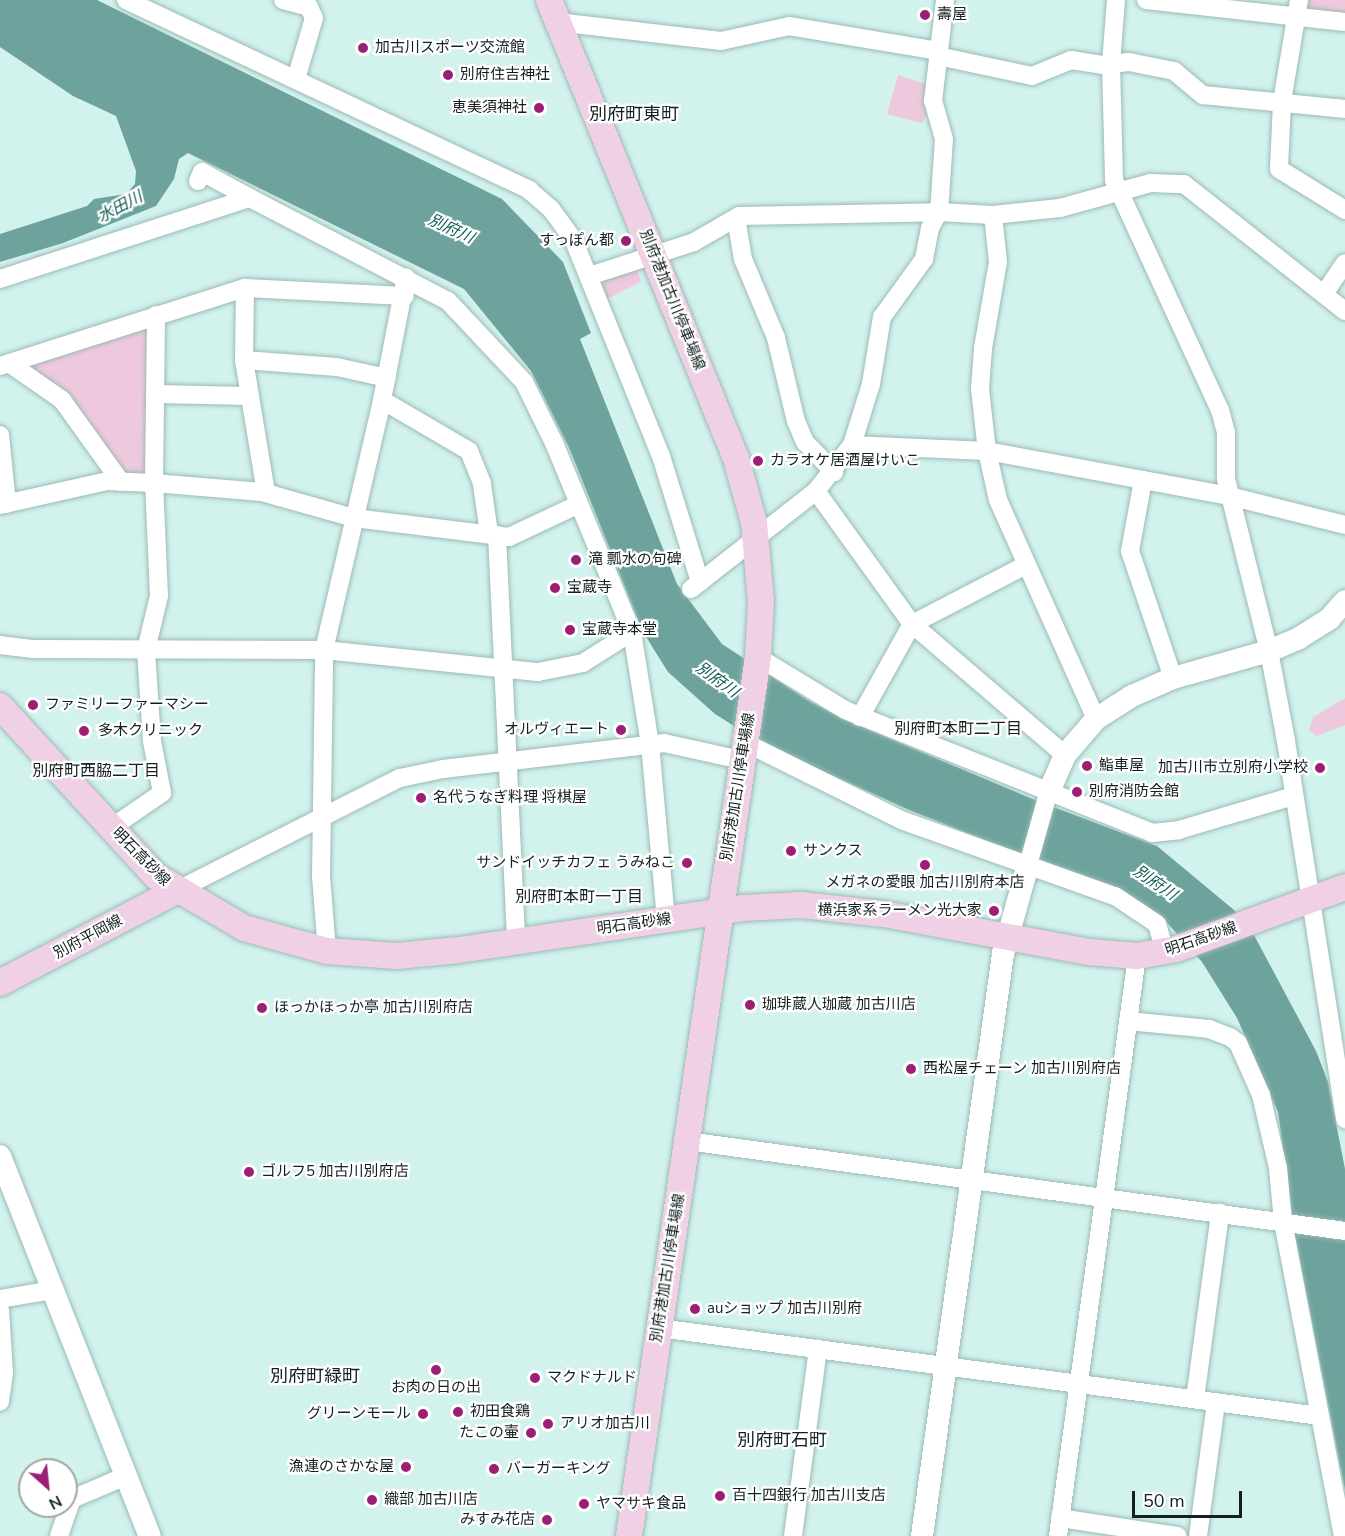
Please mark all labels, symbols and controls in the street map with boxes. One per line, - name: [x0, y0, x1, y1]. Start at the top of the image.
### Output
- place label: 壽屋: [937, 6, 967, 24]
- marker: 壽屋: [918, 8, 932, 22]
- place label: 加古川スポーツ交流館: [375, 39, 525, 57]
- marker: 加古川スポーツ交流館: [356, 41, 370, 55]
- place label: 別府住吉神社: [460, 66, 550, 84]
- marker: 別府住吉神社: [441, 68, 455, 82]
- place label: 恵美須神社: [452, 99, 527, 117]
- marker: 恵美須神社: [532, 101, 546, 115]
- district label: 別府町東町: [589, 103, 679, 125]
- water label: 水田川: [94, 187, 146, 227]
- water label: 別府川: [425, 210, 477, 248]
- street label: 別府港加古川停車場線: [636, 227, 708, 373]
- place label: すっぽん都: [539, 232, 614, 250]
- marker: すっぽん都: [619, 234, 633, 248]
- place label: カラオケ居酒屋けいこ: [770, 452, 920, 470]
- marker: カラオケ居酒屋けいこ: [751, 454, 765, 468]
- place label: 滝 瓢水の句碑: [588, 551, 682, 569]
- marker: 滝 瓢水の句碑: [569, 553, 583, 567]
- place label: 宝蔵寺: [567, 579, 612, 597]
- marker: 宝蔵寺: [548, 581, 562, 595]
- place label: 宝蔵寺本堂: [582, 621, 657, 639]
- marker: 宝蔵寺本堂: [563, 623, 577, 637]
- water label: 別府川: [692, 658, 742, 702]
- place label: ファミリーファーマシー: [45, 696, 210, 714]
- marker: ファミリーファーマシー: [26, 698, 40, 712]
- street label: 別府港加古川停車場線: [717, 712, 759, 862]
- district label: 別府町本町二丁目: [894, 719, 1022, 739]
- place label: オルヴィエート: [504, 721, 609, 739]
- marker: 多木クリニック: [75, 722, 93, 740]
- place label: 多木クリニック: [98, 722, 203, 740]
- marker: オルヴィエート: [614, 723, 628, 737]
- place label: 鮨車屋: [1099, 757, 1144, 775]
- marker: 鮨車屋: [1080, 759, 1094, 773]
- place label: 加古川市立別府小学校: [1158, 759, 1308, 777]
- district label: 別府町西脇二丁目: [32, 761, 160, 781]
- marker: 加古川市立別府小学校: [1313, 761, 1327, 775]
- place label: 別府消防会館: [1089, 783, 1179, 801]
- marker: 別府消防会館: [1070, 785, 1084, 799]
- place label: 名代うなぎ料理 将棋屋: [433, 789, 587, 807]
- marker: 名代うなぎ料理 将棋屋: [414, 791, 428, 805]
- street label: 明石高砂線: [108, 824, 174, 890]
- place label: サンクス: [803, 842, 863, 860]
- marker: サンクス: [784, 844, 798, 858]
- place label: サンドイッチカフェ うみねこ: [476, 854, 675, 872]
- marker: サンドイッチカフェ うみねこ: [680, 856, 694, 870]
- marker: メガネの愛眼 加古川別府本店: [918, 858, 932, 872]
- water label: 別府川: [1130, 862, 1180, 904]
- place label: メガネの愛眼 加古川別府本店: [826, 874, 1024, 892]
- district label: 別府町本町一丁目: [515, 887, 643, 907]
- place label: 横浜家系ラーメン光大家: [817, 902, 982, 920]
- marker: 横浜家系ラーメン光大家: [987, 904, 1001, 918]
- street label: 明石高砂線: [596, 910, 672, 938]
- street label: 別府平岡線: [51, 911, 125, 963]
- street label: 明石高砂線: [1163, 918, 1239, 960]
- place label: 珈琲蔵人珈蔵 加古川店: [762, 996, 916, 1014]
- marker: 珈琲蔵人珈蔵 加古川店: [743, 998, 757, 1012]
- place label: ほっかほっか亭 加古川別府店: [274, 999, 473, 1017]
- marker: ほっかほっか亭 加古川別府店: [255, 1001, 269, 1015]
- place label: 西松屋チェーン 加古川別府店: [923, 1060, 1122, 1078]
- marker: 西松屋チェーン 加古川別府店: [904, 1062, 918, 1076]
- place label: ゴルフ5 加古川別府店: [261, 1163, 409, 1181]
- marker: ゴルフ5 加古川別府店: [242, 1165, 256, 1179]
- street label: 別府港加古川停車場線: [647, 1193, 689, 1343]
- place label: auショップ 加古川別府: [707, 1300, 862, 1318]
- marker: auショップ 加古川別府: [688, 1302, 702, 1316]
- marker: お肉の日の出: [429, 1363, 443, 1377]
- district label: 別府町緑町: [270, 1365, 360, 1387]
- place label: マクドナルド: [547, 1369, 637, 1387]
- marker: マクドナルド: [528, 1371, 542, 1385]
- place label: お肉の日の出: [391, 1379, 481, 1397]
- place label: 初田食鶏: [470, 1403, 530, 1421]
- place label: グリーンモール: [306, 1405, 411, 1423]
- marker: 初田食鶏: [451, 1405, 465, 1419]
- marker: グリーンモール: [416, 1407, 430, 1421]
- place label: アリオ加古川: [560, 1415, 650, 1433]
- marker: アリオ加古川: [541, 1417, 555, 1431]
- place label: たこの壷: [459, 1424, 519, 1442]
- marker: たこの壷: [524, 1426, 538, 1440]
- district label: 別府町石町: [737, 1429, 827, 1451]
- north arrow: [18, 1458, 78, 1518]
- place label: 漁連のさかな屋: [289, 1458, 394, 1476]
- marker: 漁連のさかな屋: [399, 1460, 413, 1474]
- place label: バーガーキング: [506, 1460, 611, 1478]
- marker: バーガーキング: [487, 1462, 501, 1476]
- scale bar: [1135, 1479, 1244, 1517]
- place label: 百十四銀行 加古川支店: [732, 1487, 886, 1505]
- marker: 百十四銀行 加古川支店: [713, 1489, 727, 1503]
- text: 50 m: [1143, 1489, 1185, 1513]
- text: N: [45, 1490, 66, 1515]
- place label: 織部 加古川店: [384, 1491, 478, 1509]
- marker: 織部 加古川店: [365, 1493, 379, 1507]
- place label: ヤマサキ食品: [596, 1495, 686, 1513]
- marker: ヤマサキ食品: [577, 1497, 591, 1511]
- place label: みすみ花店: [460, 1511, 535, 1529]
- marker: みすみ花店: [540, 1513, 554, 1527]

